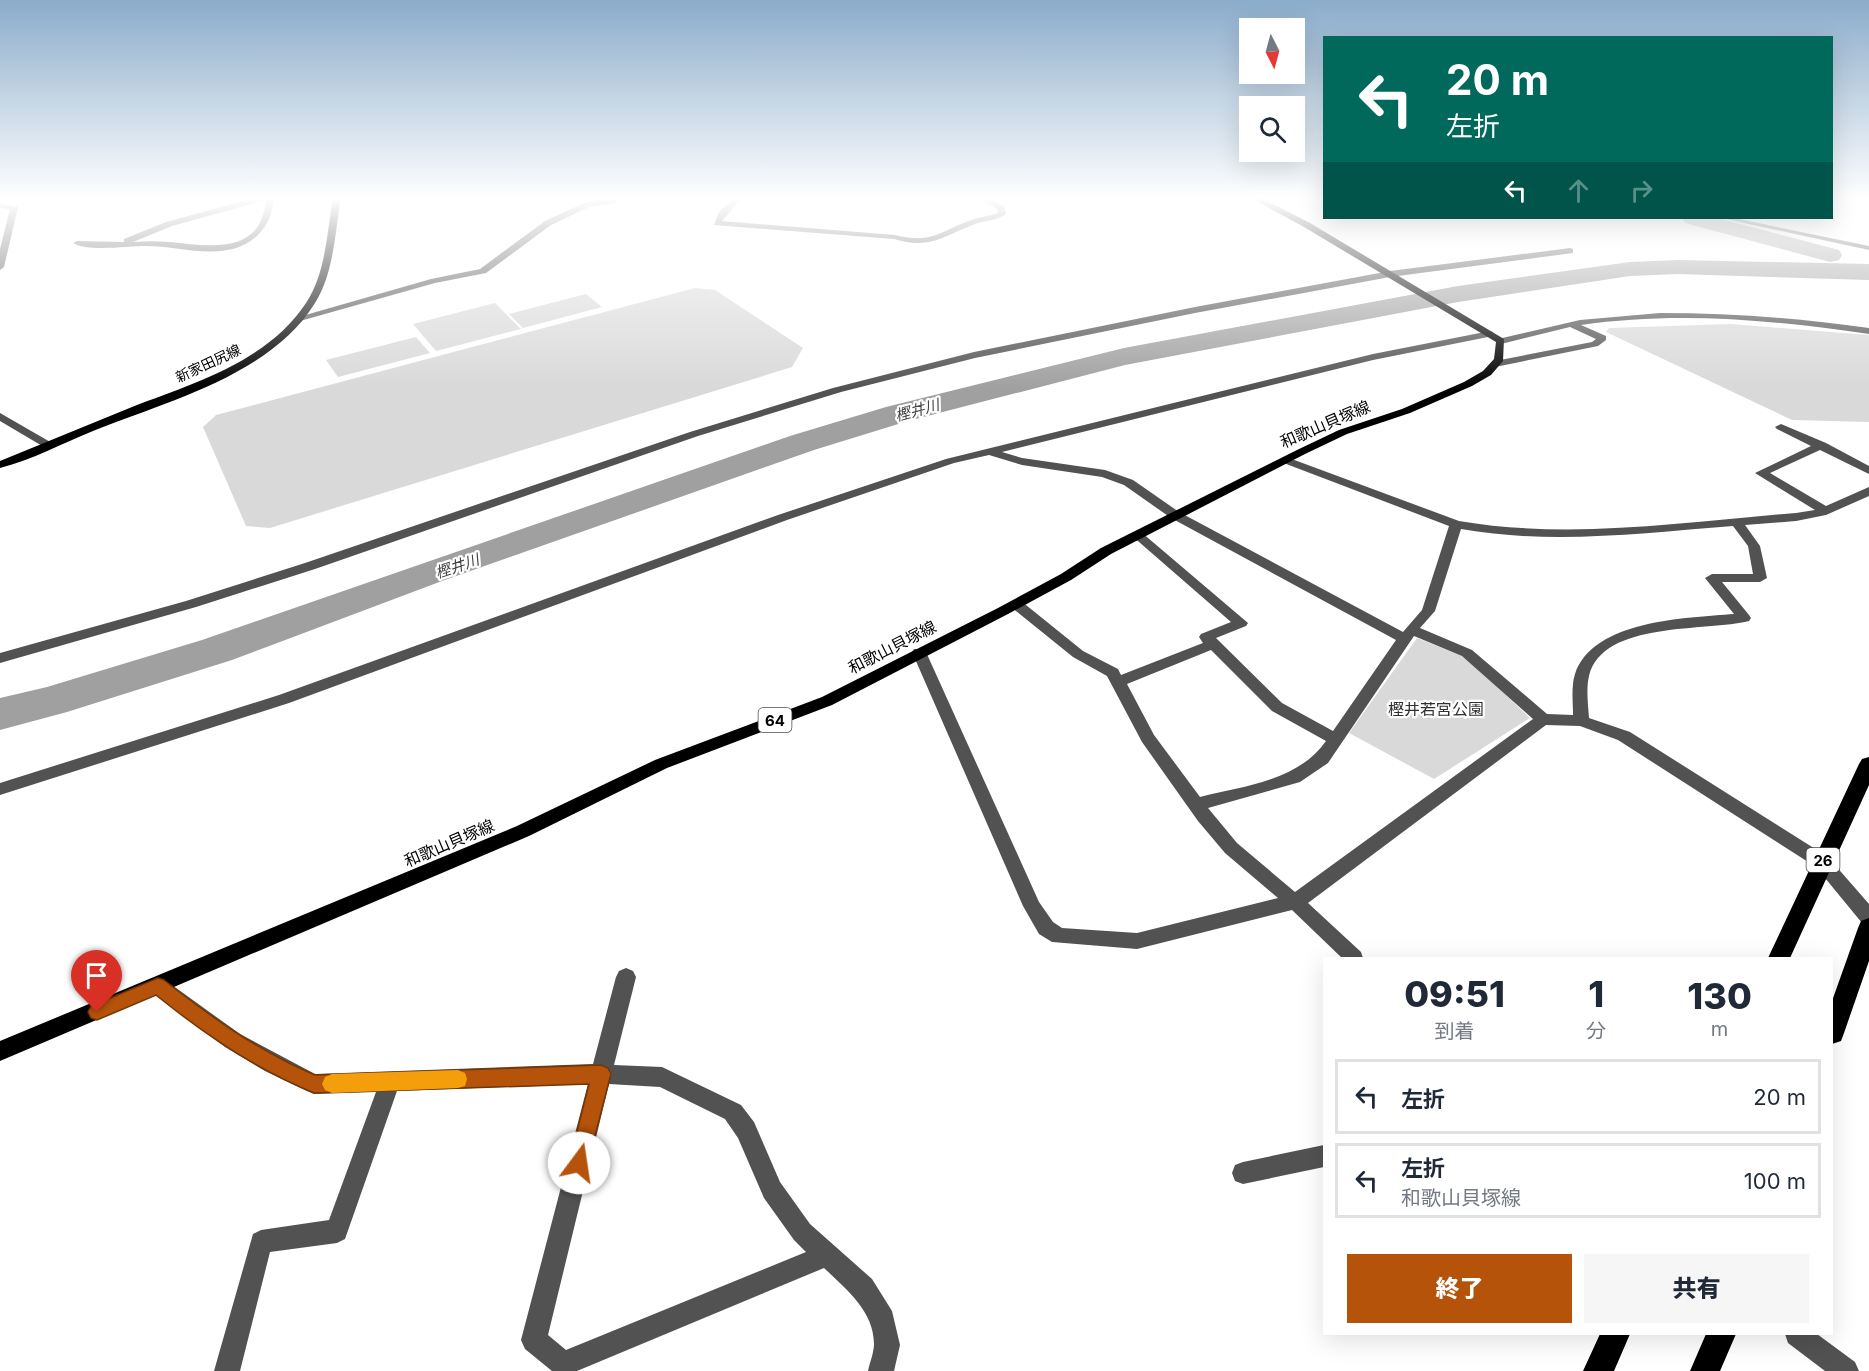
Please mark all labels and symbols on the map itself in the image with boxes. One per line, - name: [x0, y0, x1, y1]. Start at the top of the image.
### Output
- north arrow: [1239, 18, 1305, 84]
- street label: 新家田尻線: [173, 341, 243, 385]
- water label: 樫井川: [893, 394, 943, 425]
- street label: 和歌山貝塚線: [1277, 396, 1373, 452]
- water label: 樫井川: [433, 549, 483, 582]
- street label: 和歌山貝塚線: [845, 616, 939, 678]
- park label: 樫井若宮公園: [1388, 699, 1484, 719]
- road number: 64: [758, 708, 792, 732]
- street label: 和歌山貝塚線: [401, 815, 497, 871]
- road number: 26: [1806, 848, 1840, 872]
- pin: [71, 950, 122, 1012]
- position arrow: [547, 1131, 611, 1195]

